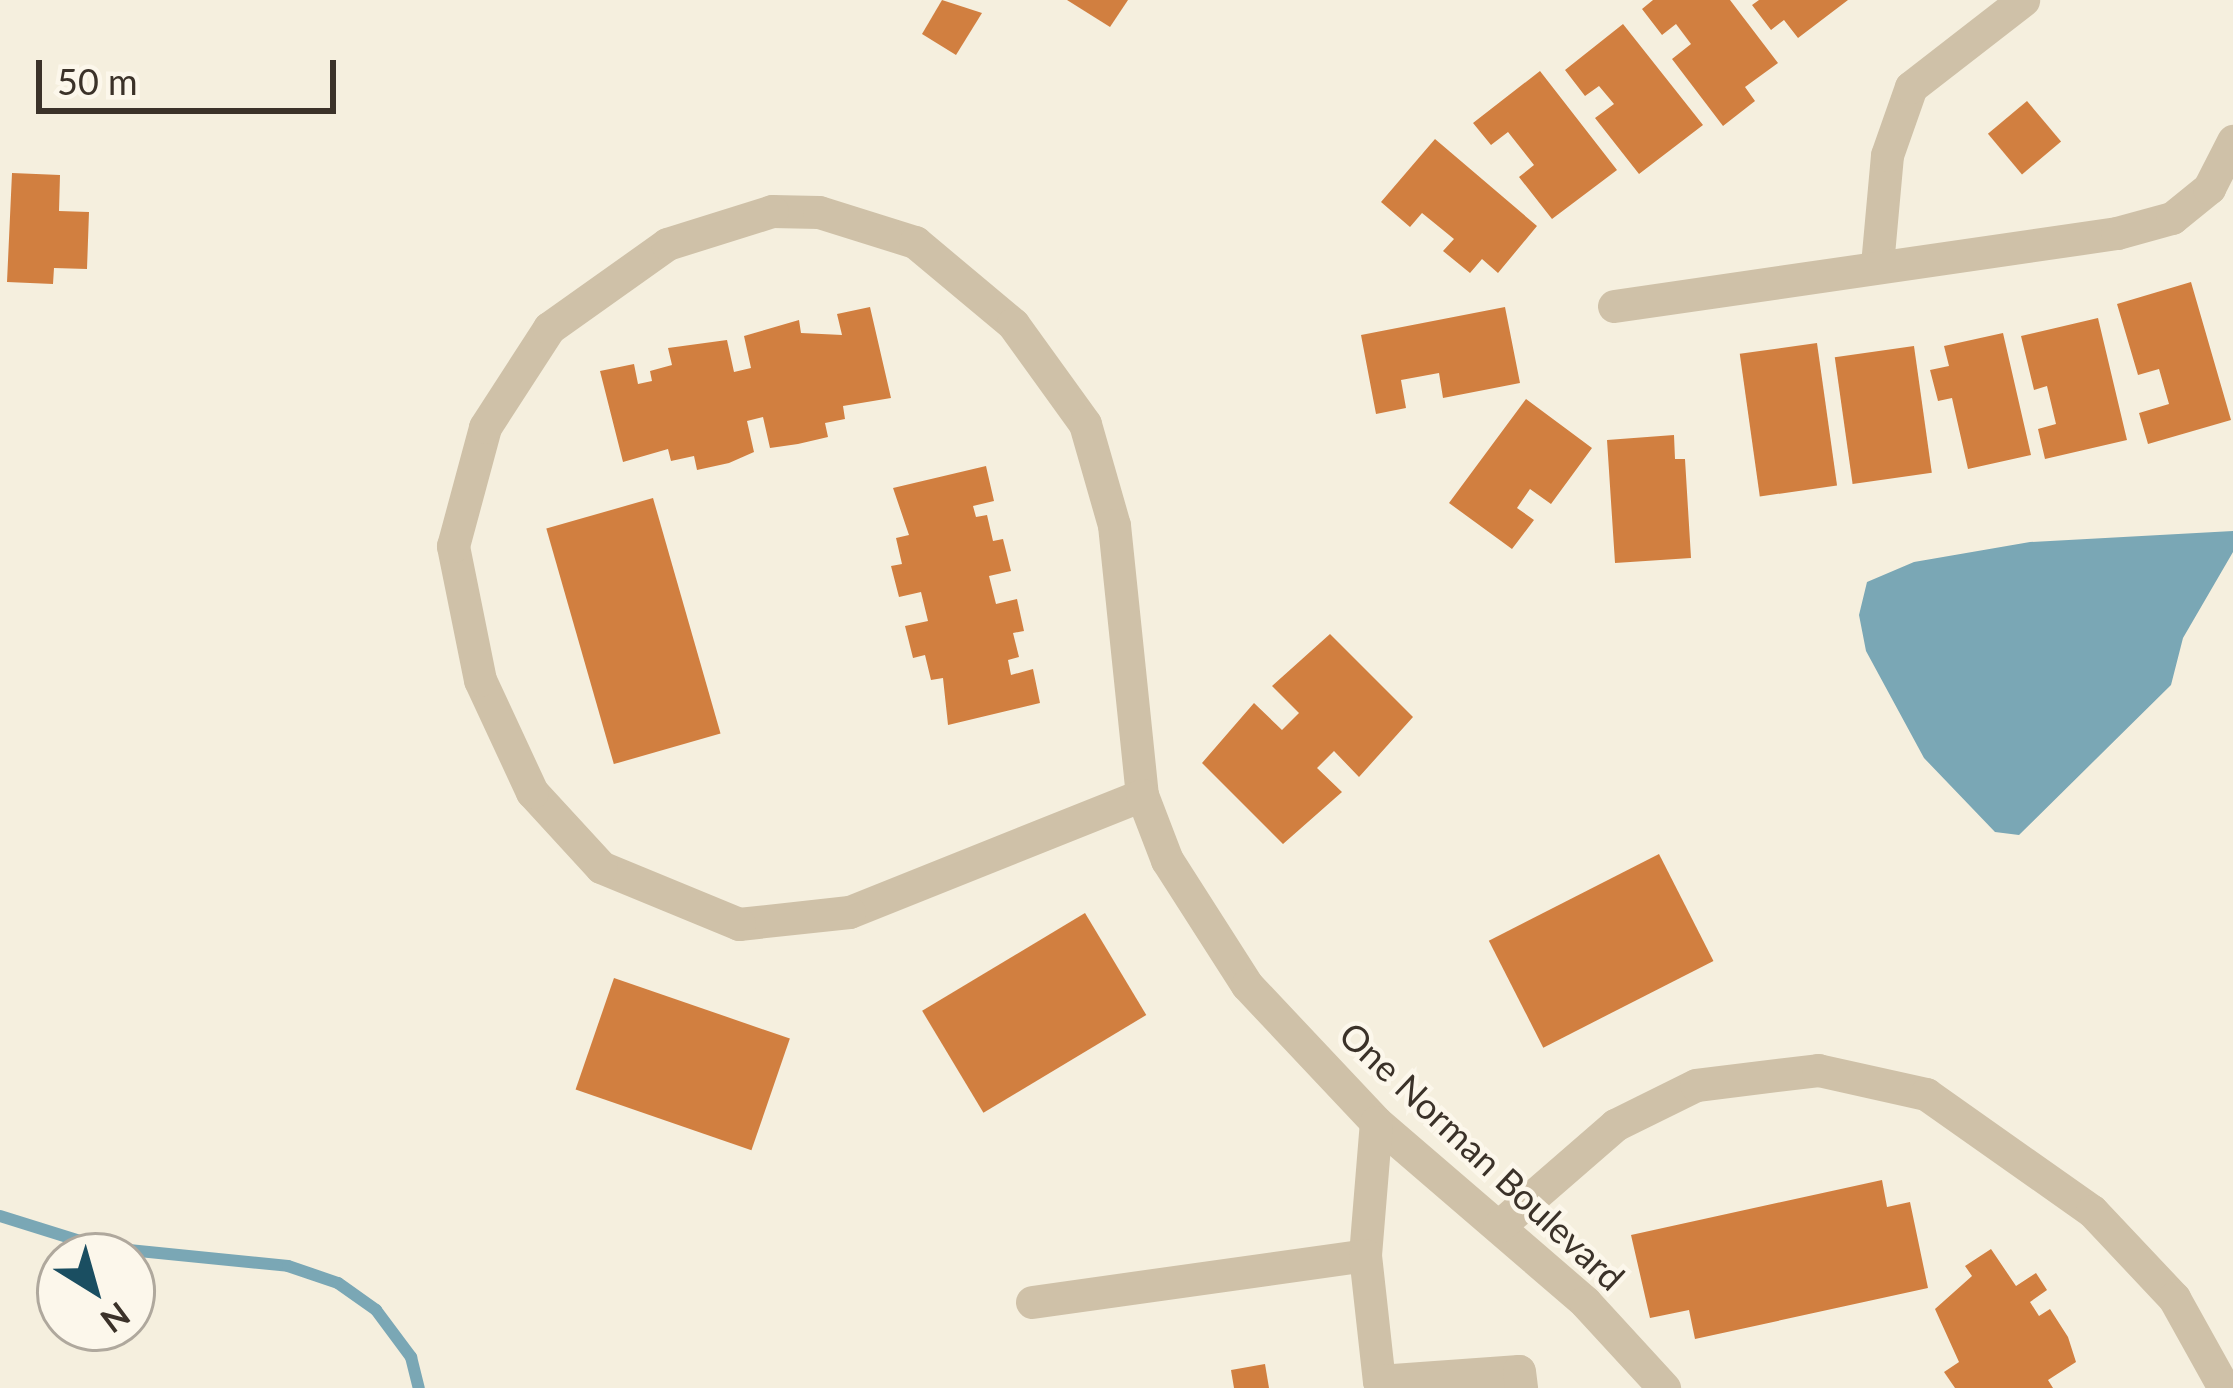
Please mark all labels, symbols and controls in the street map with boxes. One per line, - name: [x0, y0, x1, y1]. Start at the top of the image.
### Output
- scale bar: [42, 36, 342, 110]
- text: 50 m: [57, 59, 138, 103]
- street label: One Norman Boulevard: [1331, 1013, 1633, 1299]
- north arrow: [36, 1232, 156, 1352]
- text: N: [94, 1295, 138, 1342]

